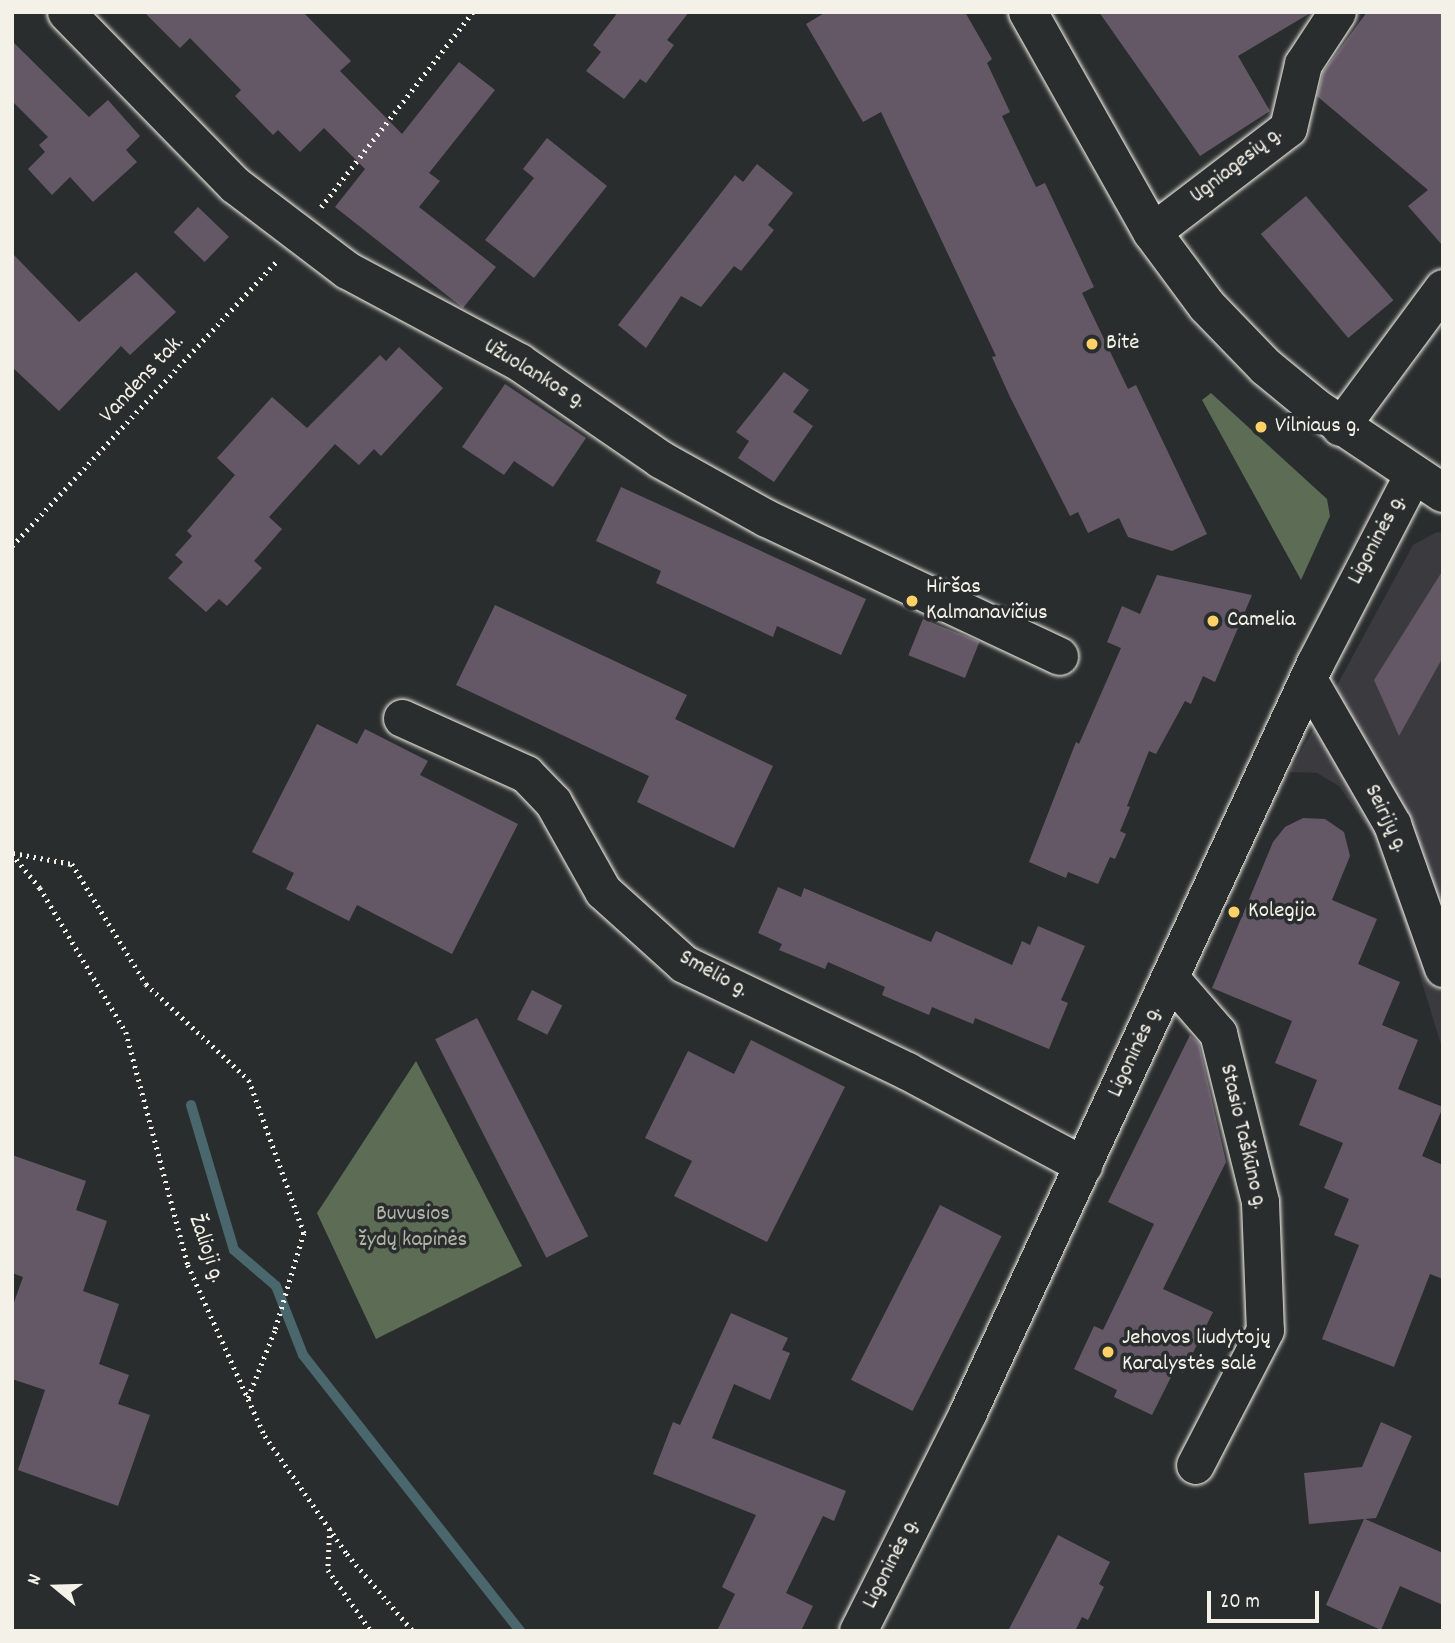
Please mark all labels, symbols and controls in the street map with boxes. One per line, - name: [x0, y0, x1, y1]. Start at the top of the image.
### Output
- street label: Ugniagesių g.: [1185, 121, 1289, 211]
- street label: Vandens tak.: [95, 330, 191, 430]
- place label: Bitė: [1106, 330, 1140, 358]
- street label: Užuolankos g.: [478, 334, 590, 416]
- marker: Bitė: [1084, 336, 1100, 352]
- place label: Vilniaus g.: [1275, 413, 1360, 441]
- marker: Vilniaus g.: [1253, 419, 1269, 435]
- street label: Ligoninės g.: [1343, 490, 1413, 590]
- place label: Hiršas Kalmanavičius: [926, 574, 1048, 628]
- marker: Hiršas Kalmanavičius: [904, 593, 920, 609]
- place label: Camelia: [1227, 607, 1296, 635]
- marker: Camelia: [1205, 613, 1221, 629]
- street label: Seirijų g.: [1357, 780, 1413, 858]
- place label: Kolegija: [1248, 898, 1316, 926]
- marker: Kolegija: [1226, 904, 1242, 920]
- street label: Smėlio g.: [674, 945, 752, 1005]
- street label: Ligoninės g.: [1103, 1002, 1169, 1102]
- street label: Stasio Taškūno g.: [1212, 1062, 1272, 1212]
- park label: Buvusios žydų kapinės: [359, 1201, 467, 1255]
- street label: Žalioji g.: [180, 1211, 230, 1287]
- place label: Jehovos liudytojų Karalystės salė: [1122, 1325, 1270, 1379]
- marker: Jehovos liudytojų Karalystės salė: [1100, 1344, 1116, 1360]
- street label: Ligoninės g.: [857, 1514, 927, 1614]
- north arrow: [21, 1552, 91, 1622]
- text: N: [21, 1571, 50, 1589]
- scale bar: [1210, 1576, 1322, 1620]
- text: 20 m: [1220, 1588, 1260, 1618]

